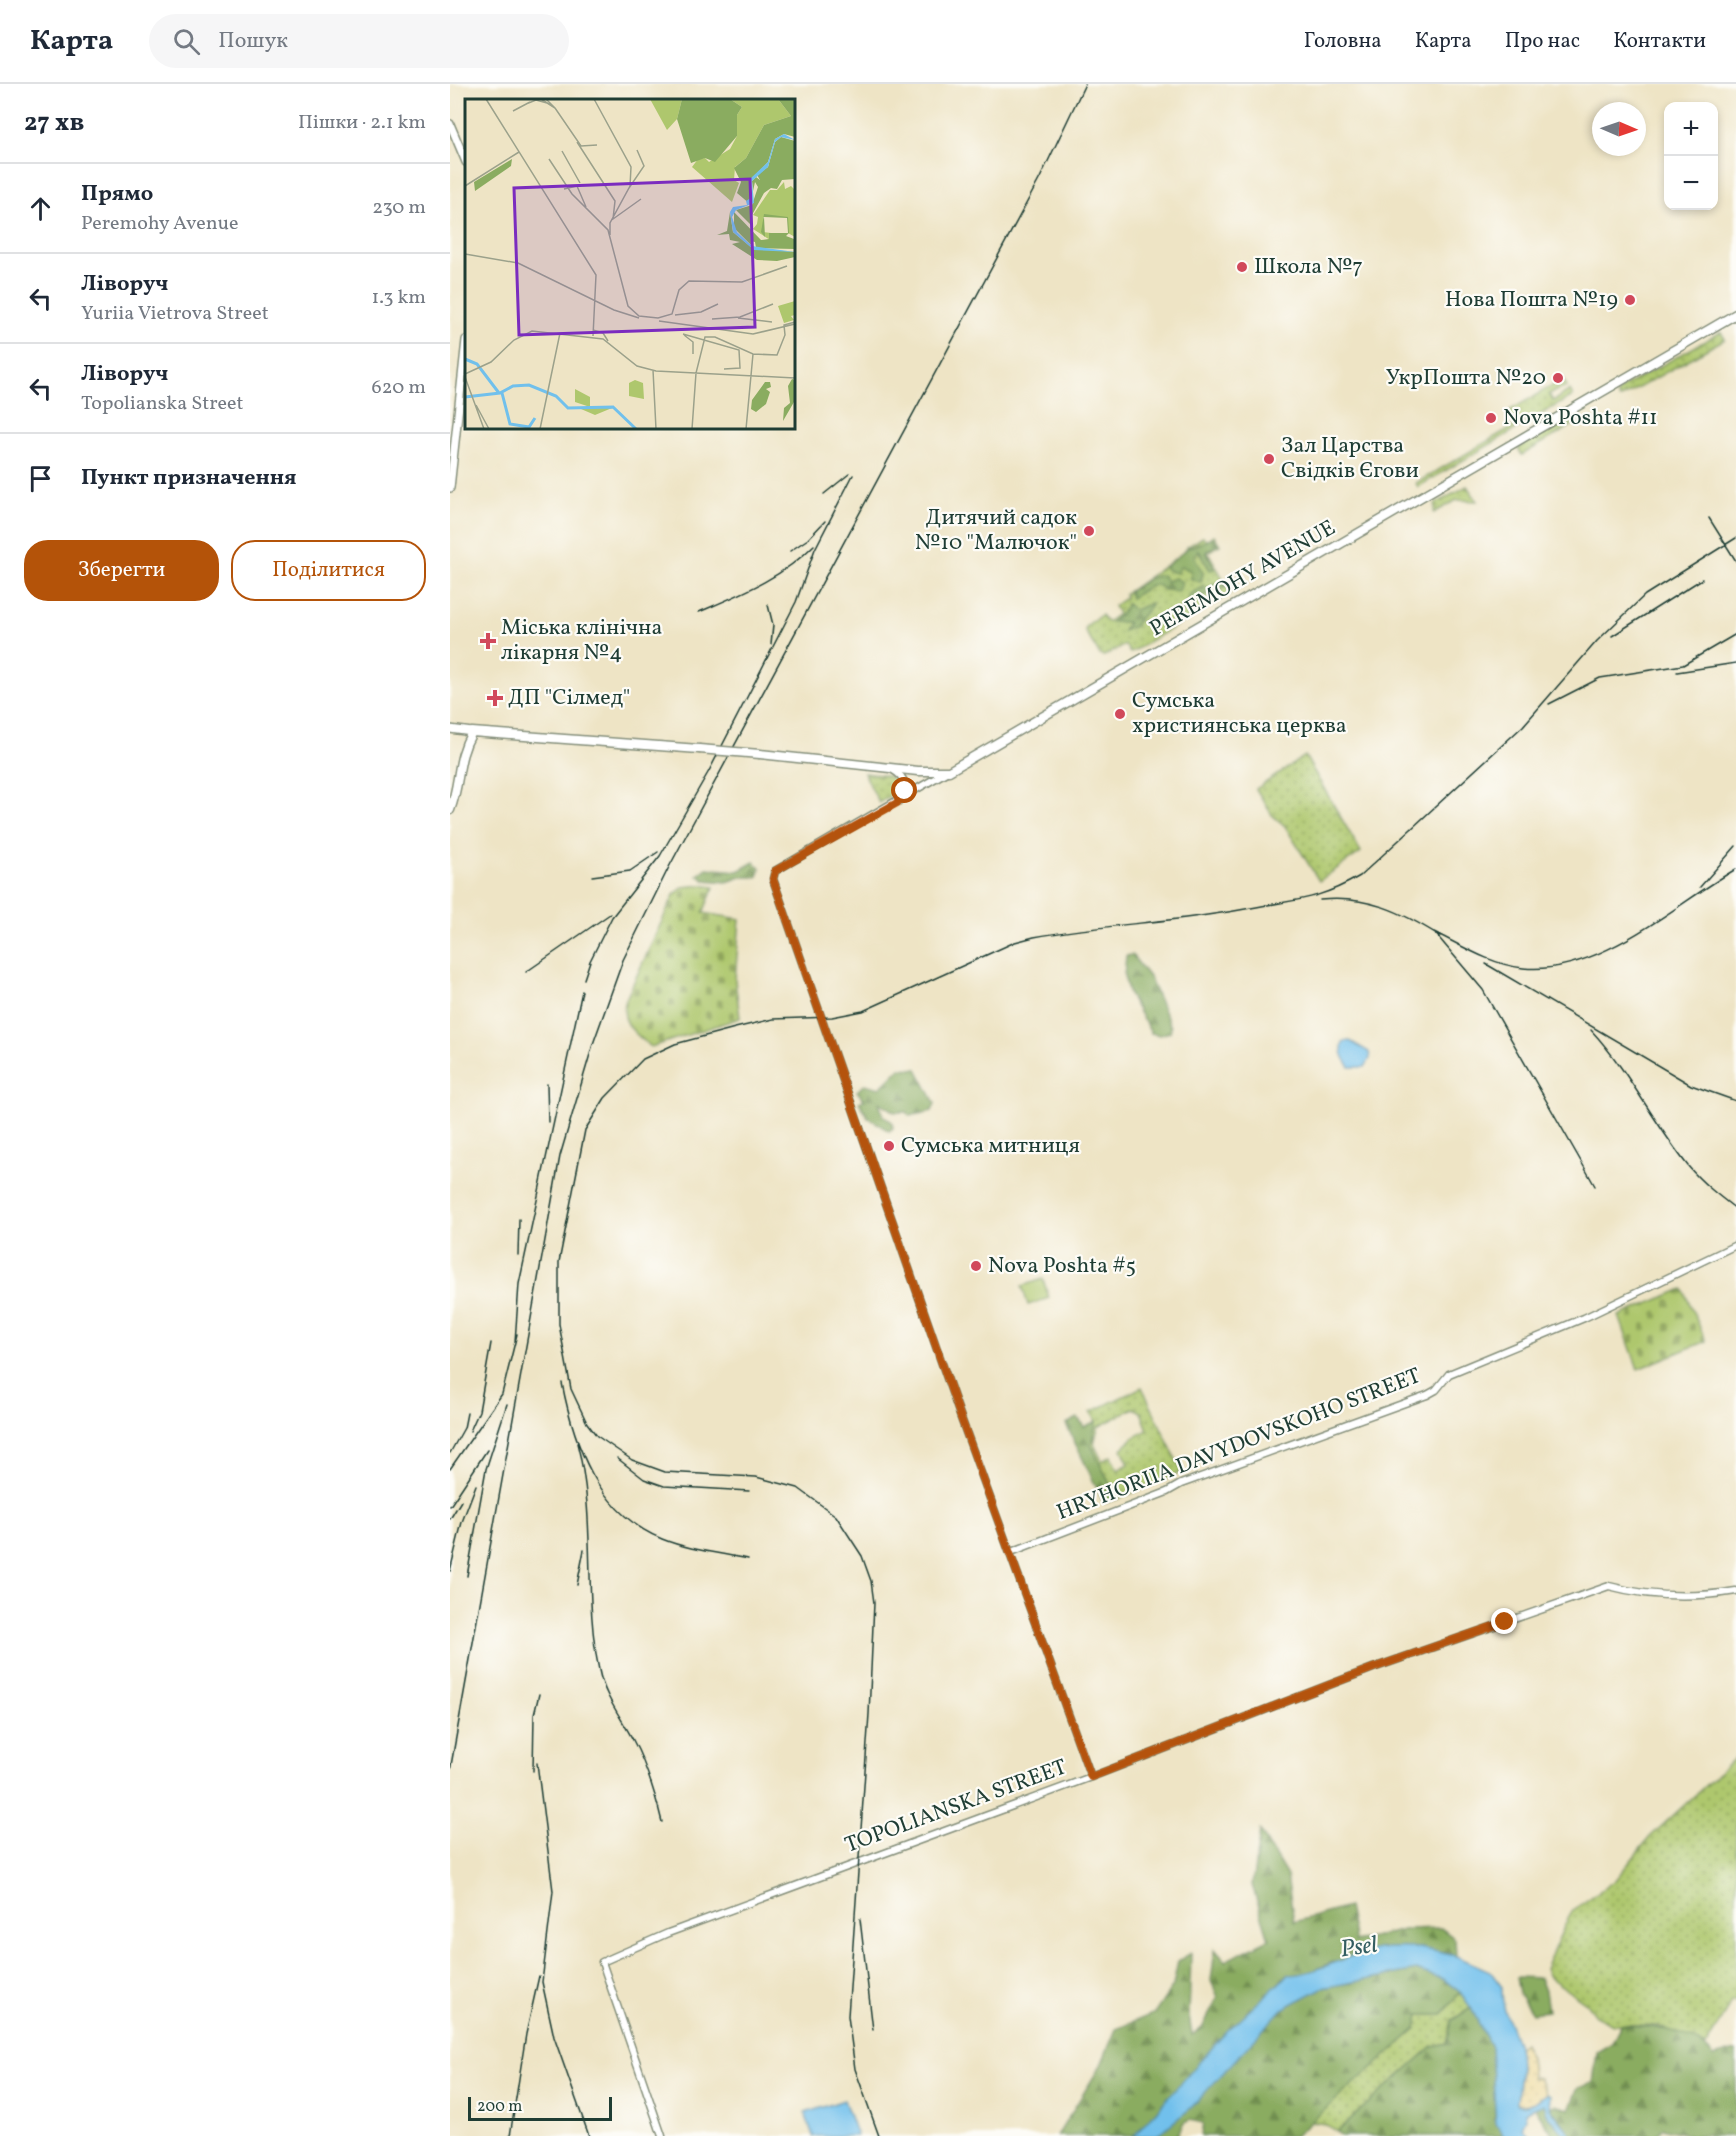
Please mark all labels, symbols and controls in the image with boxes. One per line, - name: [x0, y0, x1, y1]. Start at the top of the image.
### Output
- search box: [149, 14, 569, 68]
- text: Карта: [30, 22, 113, 61]
- icon: search: [170, 25, 203, 58]
- text: Пошук: [218, 26, 288, 57]
- text: Головна: [1304, 27, 1382, 56]
- text: Карта: [1415, 27, 1472, 56]
- text: Про нас: [1505, 27, 1580, 56]
- text: Контакти: [1613, 27, 1706, 56]
- inset map: [465, 99, 795, 429]
- north arrow: [1592, 102, 1646, 156]
- map controls: [1664, 102, 1718, 210]
- button: +: [1664, 102, 1718, 156]
- text: 27 хв: [24, 105, 84, 141]
- text: Пішки · 2.1 km: [298, 109, 426, 137]
- button: −: [1664, 156, 1718, 210]
- text: Прямо: [81, 179, 153, 210]
- icon: ahead: [24, 192, 57, 225]
- text: 230 m: [372, 194, 426, 222]
- text: Peremohy Avenue: [81, 210, 238, 238]
- place label: Школа №7: [1254, 252, 1363, 283]
- marker: Школа №7: [1235, 260, 1249, 274]
- text: Ліворуч: [81, 269, 168, 300]
- icon: left: [24, 282, 57, 315]
- text: 1.3 km: [371, 284, 426, 312]
- place label: Нова Пошта №19: [1445, 285, 1618, 316]
- marker: Нова Пошта №19: [1623, 293, 1637, 307]
- text: Yuriia Vietrova Street: [81, 300, 269, 328]
- text: Ліворуч: [81, 359, 168, 390]
- place label: УкрПошта №20: [1386, 363, 1546, 394]
- marker: УкрПошта №20: [1551, 371, 1565, 385]
- icon: left: [24, 372, 57, 405]
- text: 620 m: [372, 374, 426, 402]
- text: Topolianska Street: [81, 390, 244, 418]
- place label: Nova Poshta #11: [1503, 403, 1658, 434]
- marker: Nova Poshta #11: [1484, 411, 1498, 425]
- place label: Зал Царства Свідків Єгови: [1281, 431, 1419, 487]
- marker: Зал Царства Свідків Єгови: [1262, 452, 1276, 466]
- icon: arrive: [24, 462, 57, 495]
- text: Пункт призначення: [81, 463, 297, 494]
- place label: Дитячий садок №10 "Малючок": [915, 503, 1077, 559]
- street label: PEREMOHY AVENUE: [1144, 513, 1342, 645]
- marker: Дитячий садок №10 "Малючок": [1082, 524, 1096, 538]
- button: Зберегти: [24, 540, 219, 601]
- button: Поділитися: [231, 540, 426, 601]
- place label: Міська клінічна лікарня №4: [501, 613, 663, 669]
- marker: Міська клінічна лікарня №4: [479, 632, 497, 650]
- place label: ДП "Сілмед": [508, 683, 630, 714]
- place label: Сумська християнська церква: [1132, 686, 1347, 742]
- marker: ДП "Сілмед": [486, 689, 504, 707]
- marker: Сумська християнська церква: [1113, 707, 1127, 721]
- route start: [891, 777, 917, 803]
- place label: Сумська митниця: [901, 1131, 1080, 1162]
- marker: Сумська митниця: [882, 1139, 896, 1153]
- place label: Nova Poshta #5: [988, 1251, 1136, 1282]
- marker: Nova Poshta #5: [969, 1259, 983, 1273]
- street label: HRYHORIIA DAVYDOVSKOHO STREET: [1053, 1361, 1426, 1529]
- route end: [1491, 1608, 1517, 1634]
- street label: TOPOLIANSKA STREET: [841, 1752, 1071, 1862]
- water label: Psel: [1338, 1929, 1380, 1967]
- scale bar: [468, 2094, 612, 2122]
- text: 200 m: [477, 2096, 522, 2118]

